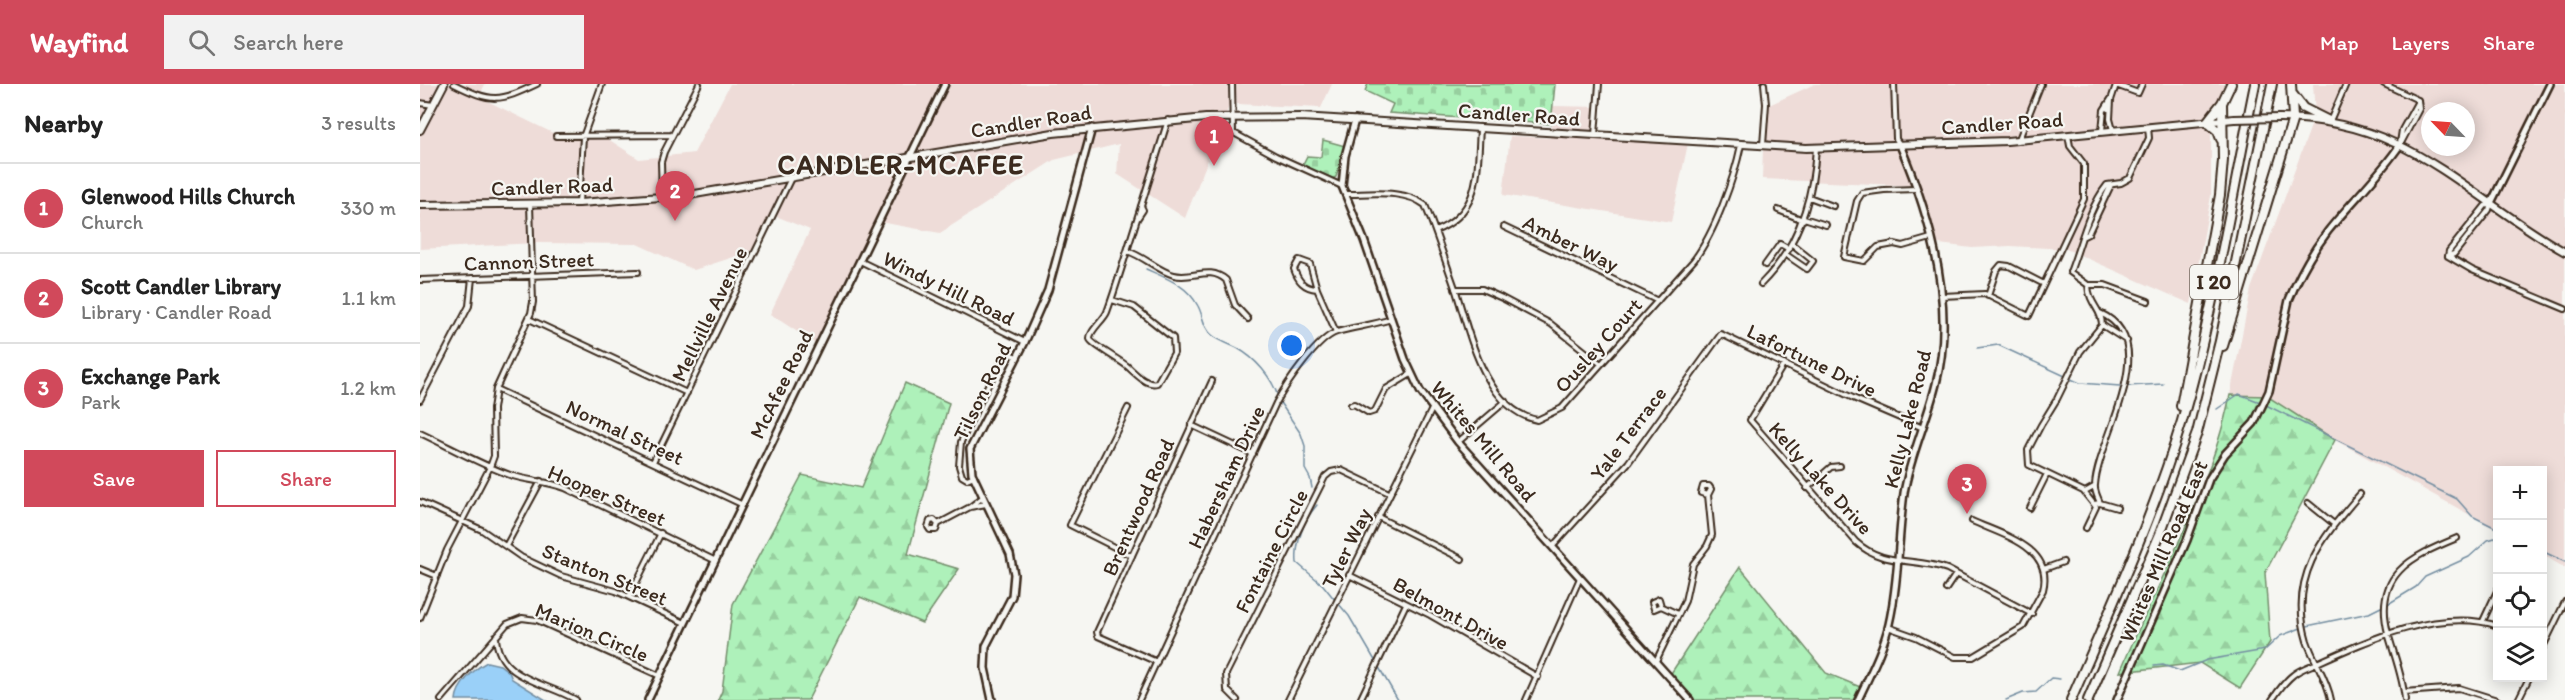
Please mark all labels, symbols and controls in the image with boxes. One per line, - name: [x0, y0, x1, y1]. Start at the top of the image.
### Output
- search box: [164, 15, 584, 69]
- text: Wayfind: [30, 25, 128, 59]
- icon: search: [185, 26, 218, 59]
- text: Search here: [233, 29, 344, 56]
- text: Map: [2320, 30, 2359, 55]
- text: Layers: [2392, 30, 2450, 55]
- text: Share: [2483, 30, 2535, 55]
- street label: Candler Road: [1457, 97, 1581, 131]
- street label: Candler Road: [969, 99, 1093, 143]
- north arrow: [2421, 102, 2475, 156]
- street label: Candler Road: [1940, 106, 2064, 140]
- text: Nearby: [24, 107, 103, 139]
- text: 3 results: [321, 111, 396, 135]
- pin: 1: [1194, 116, 1234, 166]
- district label: CANDLER-MCAFEE: [778, 148, 1024, 181]
- street label: Candler Road: [491, 171, 613, 201]
- pin: 2: [656, 172, 694, 221]
- text: Glenwood Hills Church: [81, 183, 295, 210]
- text: 1: [39, 196, 48, 220]
- text: 330 m: [341, 196, 396, 220]
- street label: Amber Way: [1519, 209, 1623, 277]
- text: Church: [81, 210, 143, 234]
- street label: Mellville Avenue: [666, 243, 752, 385]
- street label: Windy Hill Road: [879, 245, 1020, 331]
- street label: Cannon Street: [463, 246, 595, 276]
- road number: I 20: [2190, 265, 2238, 299]
- text: Scott Candler Library: [81, 273, 281, 300]
- text: 2: [38, 286, 49, 310]
- text: 1.1 km: [342, 286, 396, 310]
- street label: Ousley Court: [1549, 292, 1647, 397]
- text: Library · Candler Road: [81, 300, 271, 324]
- street label: Lafortune Drive: [1743, 318, 1881, 402]
- street label: McAfee Road: [744, 325, 818, 443]
- your location: [1277, 331, 1306, 360]
- street label: Tilson Road: [948, 338, 1017, 444]
- street label: Kelly Lake Road: [1878, 347, 1936, 491]
- text: Exchange Park: [81, 363, 220, 390]
- street label: Whites Mill Road: [1426, 375, 1542, 507]
- text: 3: [38, 376, 49, 400]
- text: 1.2 km: [340, 376, 396, 400]
- street label: Yale Terrace: [1585, 381, 1671, 485]
- text: Park: [81, 390, 120, 414]
- street label: Normal Street: [562, 394, 688, 470]
- street label: Habersham Drive: [1182, 402, 1270, 552]
- street label: Kelly Lake Drive: [1764, 416, 1878, 540]
- street label: Brentwood Road: [1097, 434, 1180, 580]
- button: Save: [24, 450, 204, 507]
- button: Share: [216, 450, 396, 507]
- street label: Whites Mill Road East: [2113, 456, 2213, 646]
- street label: Hooper Street: [544, 459, 670, 531]
- pin: 3: [1948, 464, 1986, 514]
- map controls: [2493, 466, 2547, 682]
- button: +: [2493, 466, 2547, 520]
- street label: Fontaine Circle: [1229, 485, 1313, 617]
- street label: Tyler Way: [1316, 503, 1376, 592]
- button: −: [2493, 520, 2547, 574]
- street label: Stanton Street: [539, 537, 671, 611]
- street label: Belmont Drive: [1389, 571, 1513, 655]
- button: locate: [2493, 574, 2547, 628]
- street label: Marion Circle: [532, 597, 652, 667]
- button: layers: [2493, 628, 2547, 682]

